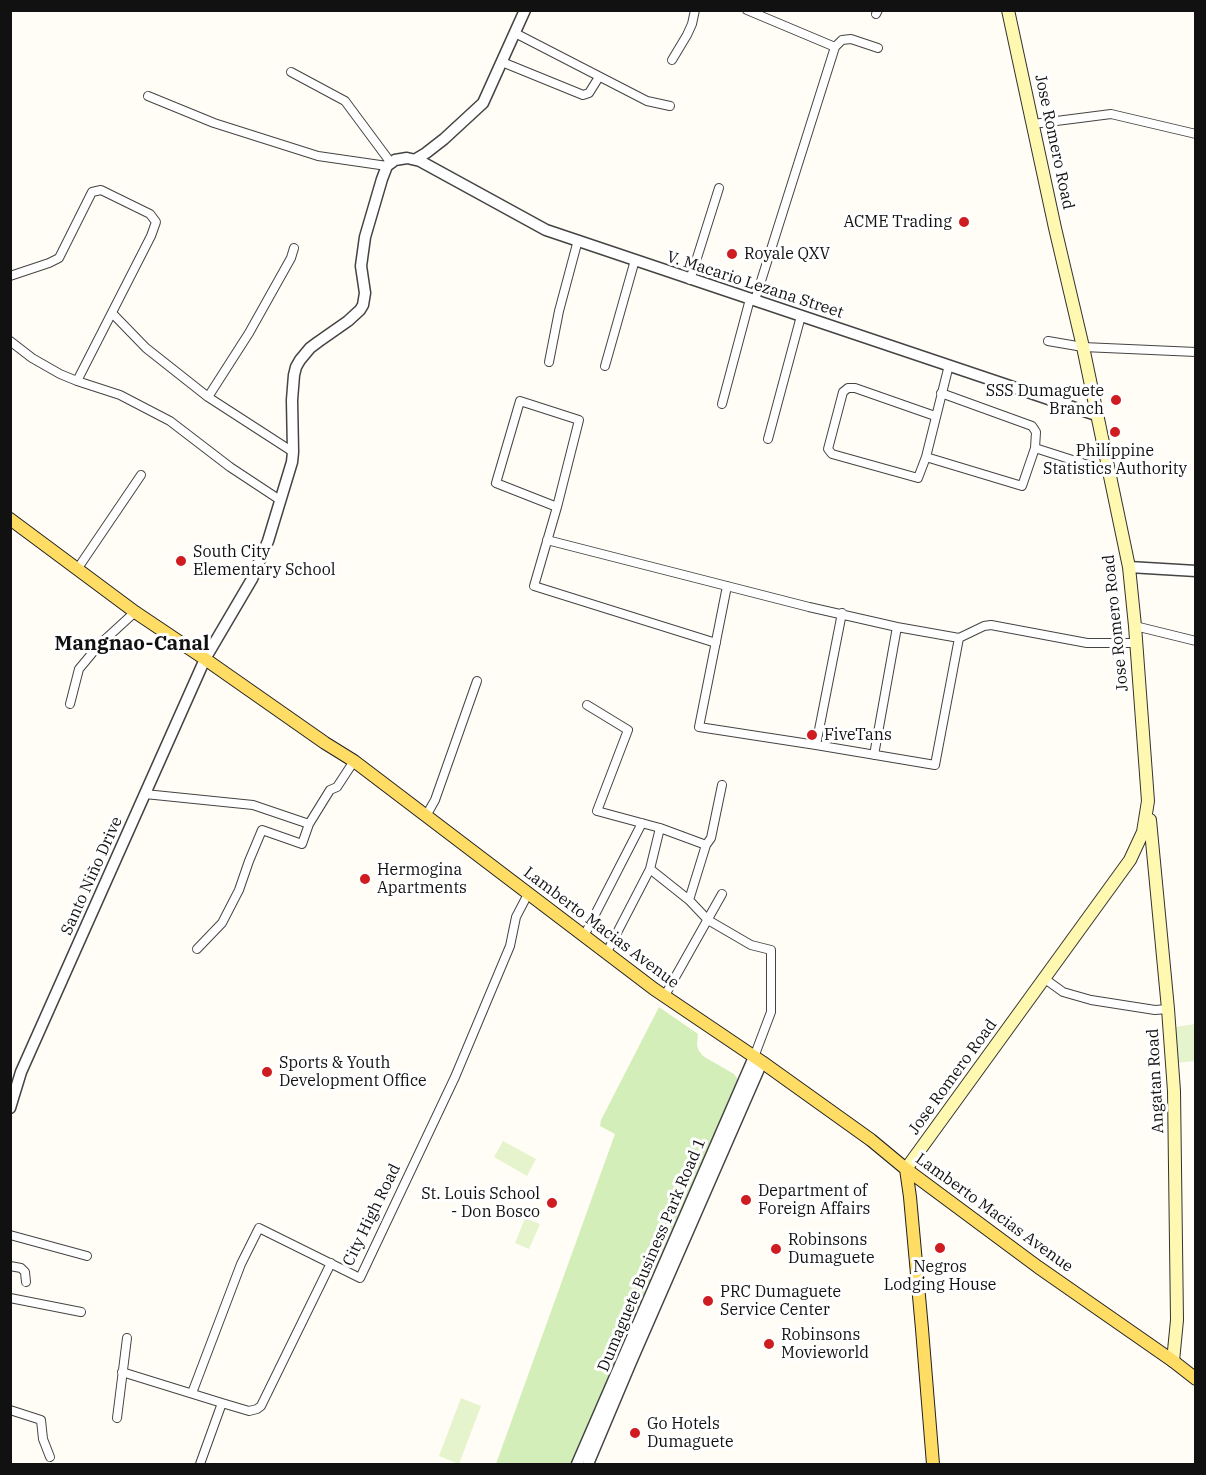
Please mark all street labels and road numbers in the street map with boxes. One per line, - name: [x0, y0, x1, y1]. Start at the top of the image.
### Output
- street label: Jose Romero Road: [1030, 73, 1078, 211]
- street label: V. Macario Lezana Street: [664, 247, 846, 323]
- street label: Jose Romero Road: [1099, 554, 1133, 692]
- street label: Santo Niño Drive: [57, 814, 127, 938]
- street label: Lamberto Macias Avenue: [519, 863, 683, 993]
- street label: Jose Romero Road: [905, 1016, 1001, 1138]
- street label: Angatan Road: [1144, 1028, 1168, 1134]
- street label: Dumaguete Business Park Road 1: [594, 1135, 710, 1375]
- street label: Lamberto Macias Avenue: [912, 1149, 1076, 1277]
- street label: City High Road: [339, 1161, 405, 1269]

